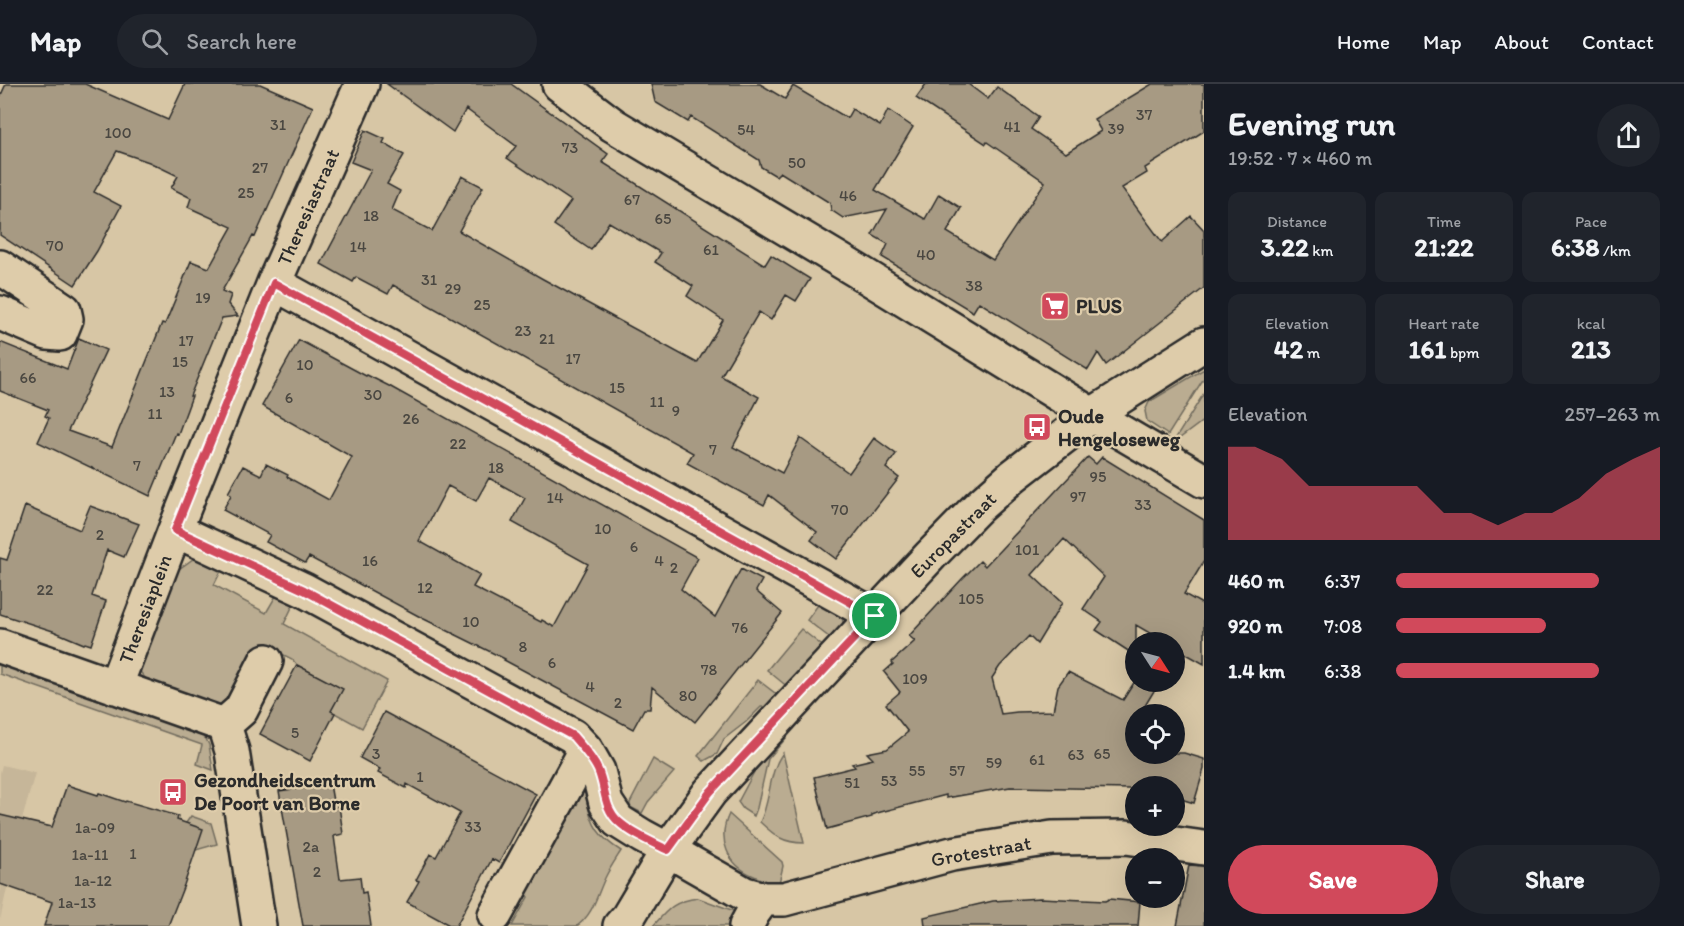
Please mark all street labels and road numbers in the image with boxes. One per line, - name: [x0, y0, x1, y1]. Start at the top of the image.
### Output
- street label: Theresiastraat: [272, 145, 344, 269]
- street label: Europastraat: [905, 487, 1001, 583]
- street label: Theresiaplein: [113, 551, 177, 667]
- street label: Grotestraat: [929, 830, 1033, 872]

